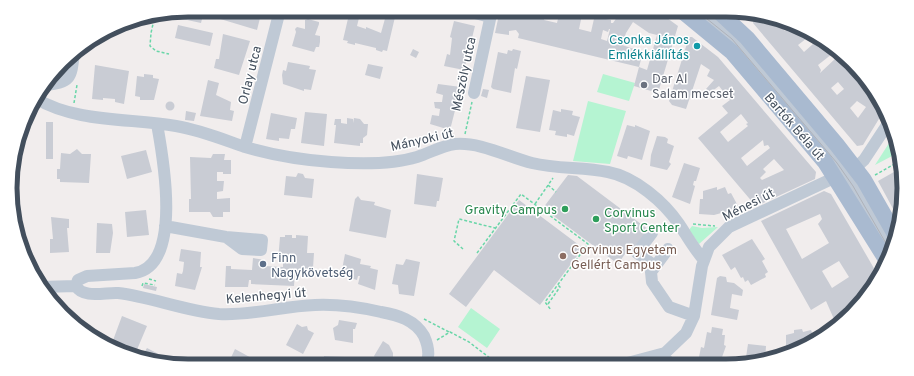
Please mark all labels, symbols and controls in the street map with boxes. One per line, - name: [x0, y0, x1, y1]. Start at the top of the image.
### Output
- place label: Csonka János Emlékkiállítás: [608, 33, 689, 64]
- street label: Mészöly utca: [449, 36, 481, 113]
- marker: Csonka János Emlékkiállítás: [692, 41, 702, 51]
- street label: Orlay utca: [236, 44, 266, 107]
- place label: Dar Al Salam mecset: [652, 72, 734, 103]
- marker: Dar Al Salam mecset: [639, 80, 649, 90]
- street label: Bartók Béla út: [760, 90, 827, 164]
- street label: Mányoki út: [389, 126, 456, 156]
- street label: Ménesi út: [720, 186, 778, 226]
- place label: Gravity Campus: [465, 203, 557, 219]
- marker: Gravity Campus: [560, 204, 570, 214]
- place label: Corvinus Sport Center: [604, 206, 679, 237]
- marker: Corvinus Sport Center: [591, 214, 601, 224]
- place label: Corvinus Egyetem Gellért Campus: [571, 243, 677, 274]
- place label: Finn Nagykövetség: [271, 251, 353, 282]
- marker: Corvinus Egyetem Gellért Campus: [558, 251, 568, 261]
- marker: Finn Nagykövetség: [258, 259, 268, 269]
- street label: Kelenhegyi út: [225, 285, 307, 308]

